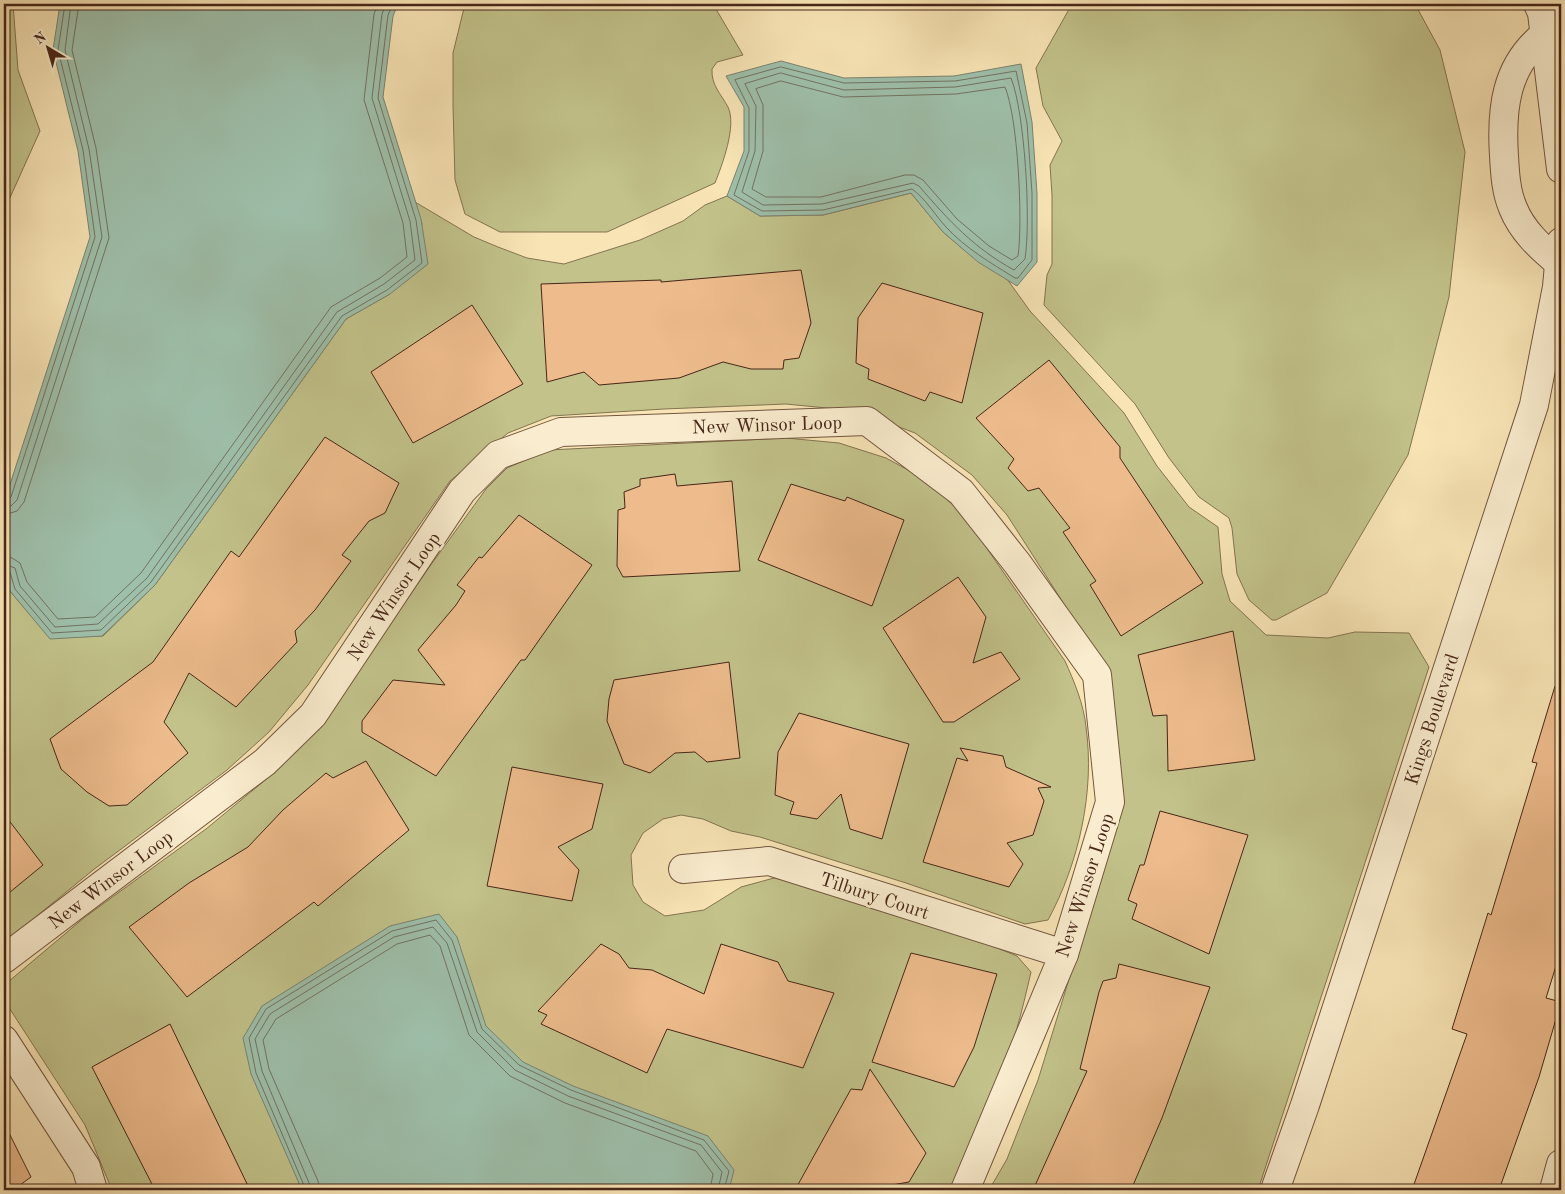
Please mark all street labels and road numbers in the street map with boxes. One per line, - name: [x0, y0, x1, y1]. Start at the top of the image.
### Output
- street label: New Winsor Loop: [692, 414, 843, 439]
- street label: New Winsor Loop: [345, 530, 445, 665]
- street label: Kings Boulevard: [1403, 652, 1464, 788]
- street label: New Winsor Loop: [1054, 811, 1119, 960]
- street label: New Winsor Loop: [46, 828, 177, 934]
- street label: Tilbury Court: [817, 871, 931, 924]

